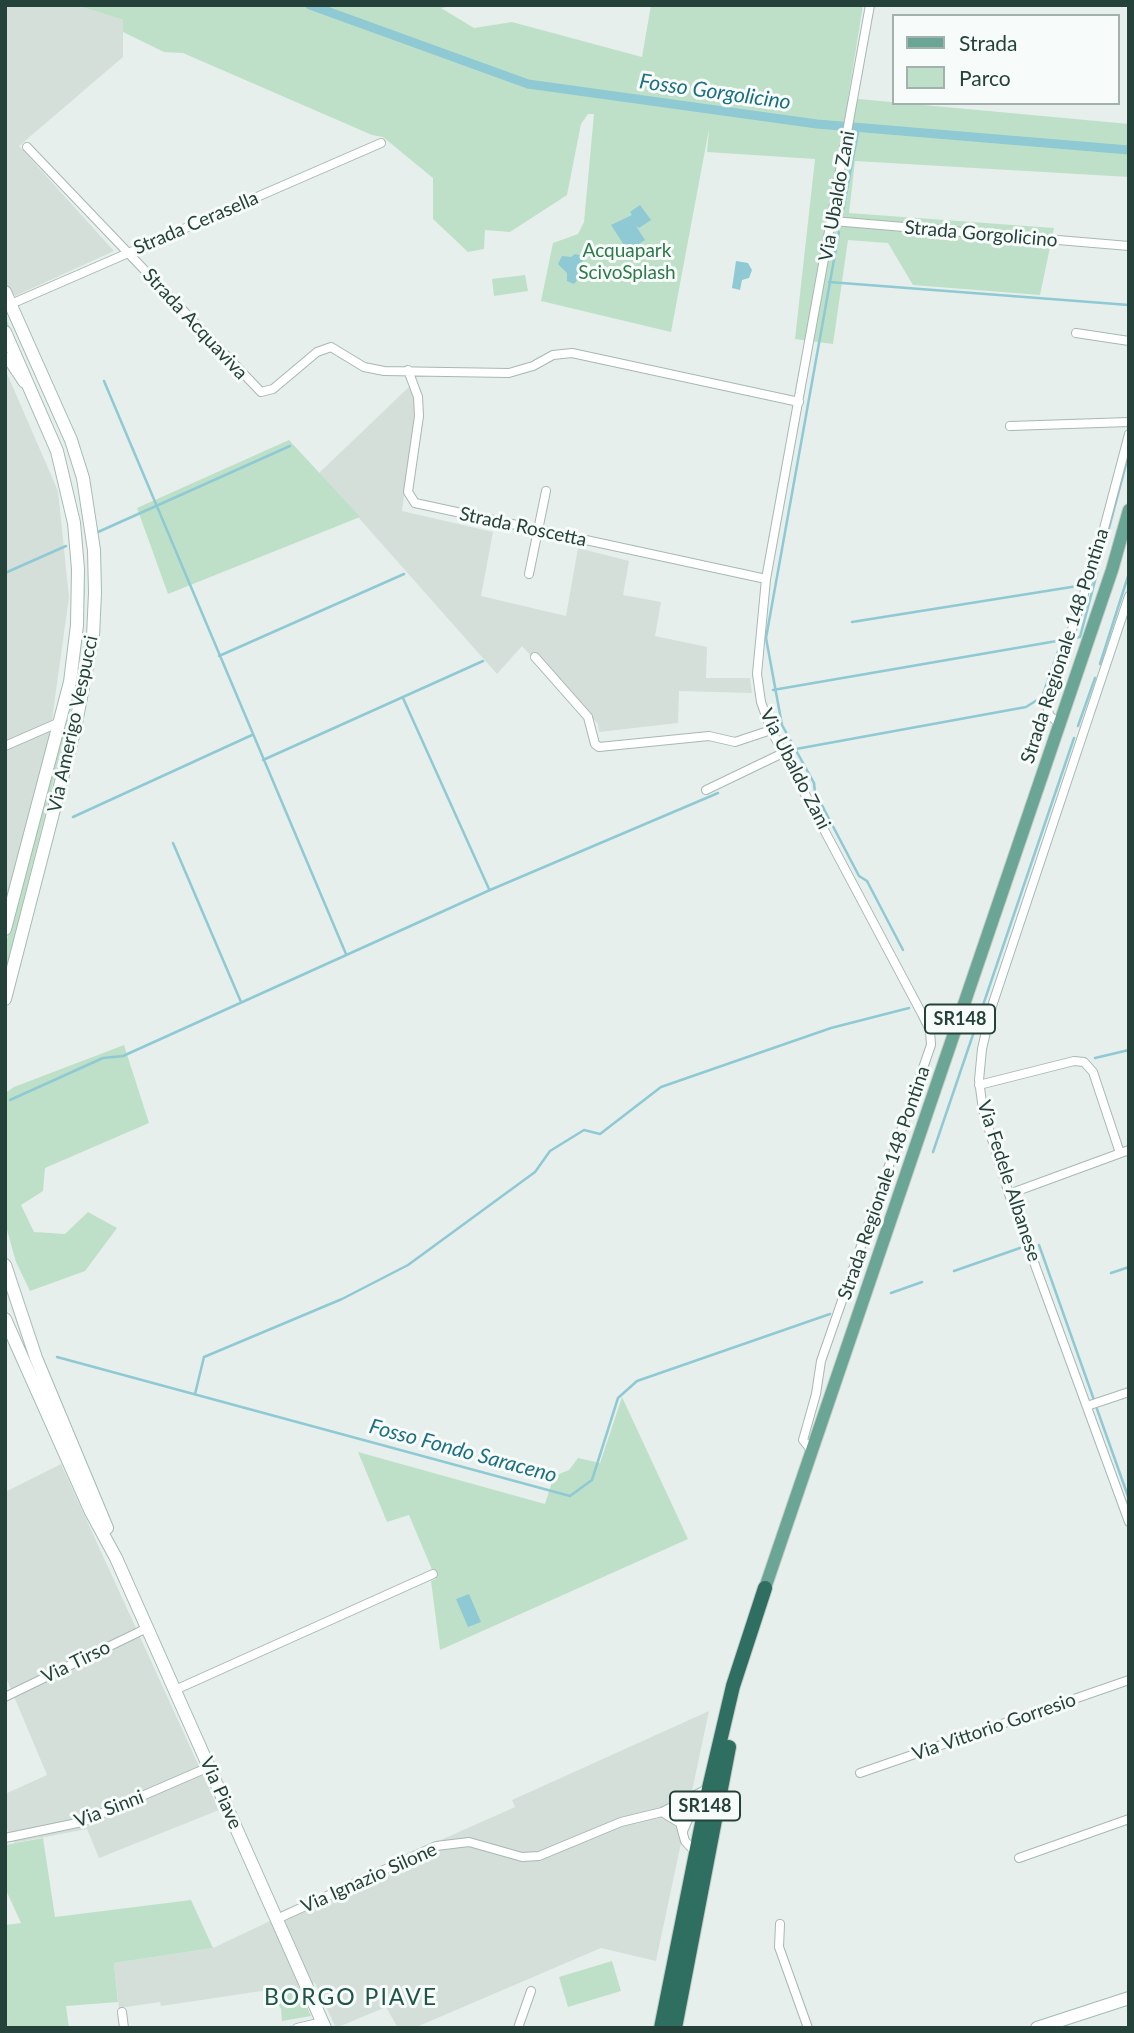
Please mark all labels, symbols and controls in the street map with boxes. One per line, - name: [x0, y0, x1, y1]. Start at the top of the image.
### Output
- legend: [892, 14, 1120, 105]
- text: Strada: [959, 30, 1018, 55]
- text: Parco: [959, 65, 1011, 90]
- water label: Fosso Gorgolicino: [638, 69, 792, 115]
- street label: Via Ubaldo Zani: [814, 129, 860, 263]
- street label: Strada Cerasella: [130, 186, 262, 260]
- street label: Strada Gorgolicino: [903, 216, 1059, 252]
- park label: Acquapark ScivoSplash: [578, 240, 676, 284]
- street label: Strada Acquaviva: [138, 264, 252, 384]
- street label: Strada Roscetta: [457, 502, 589, 552]
- street label: Strada Regionale 148 Pontina: [1016, 526, 1114, 766]
- street label: Via Amerigo Vespucci: [43, 633, 103, 815]
- street label: Via Ubaldo Zani: [755, 705, 835, 833]
- road number: SR148: [925, 1004, 995, 1034]
- street label: Strada Regionale 148 Pontina: [833, 1063, 935, 1303]
- street label: Via Fedele Albanese: [972, 1098, 1046, 1264]
- water label: Fosso Fondo Saraceno: [367, 1414, 559, 1488]
- street label: Via Tirso: [38, 1636, 114, 1688]
- street label: Via Vittorio Gorresio: [909, 1688, 1079, 1766]
- street label: Via Piave: [195, 1753, 247, 1833]
- street label: Via Sinni: [71, 1785, 147, 1833]
- road number: SR148: [670, 1792, 740, 1820]
- street label: Via Ignazio Silone: [298, 1838, 440, 1918]
- district label: BORGO PIAVE: [265, 1984, 437, 2012]

